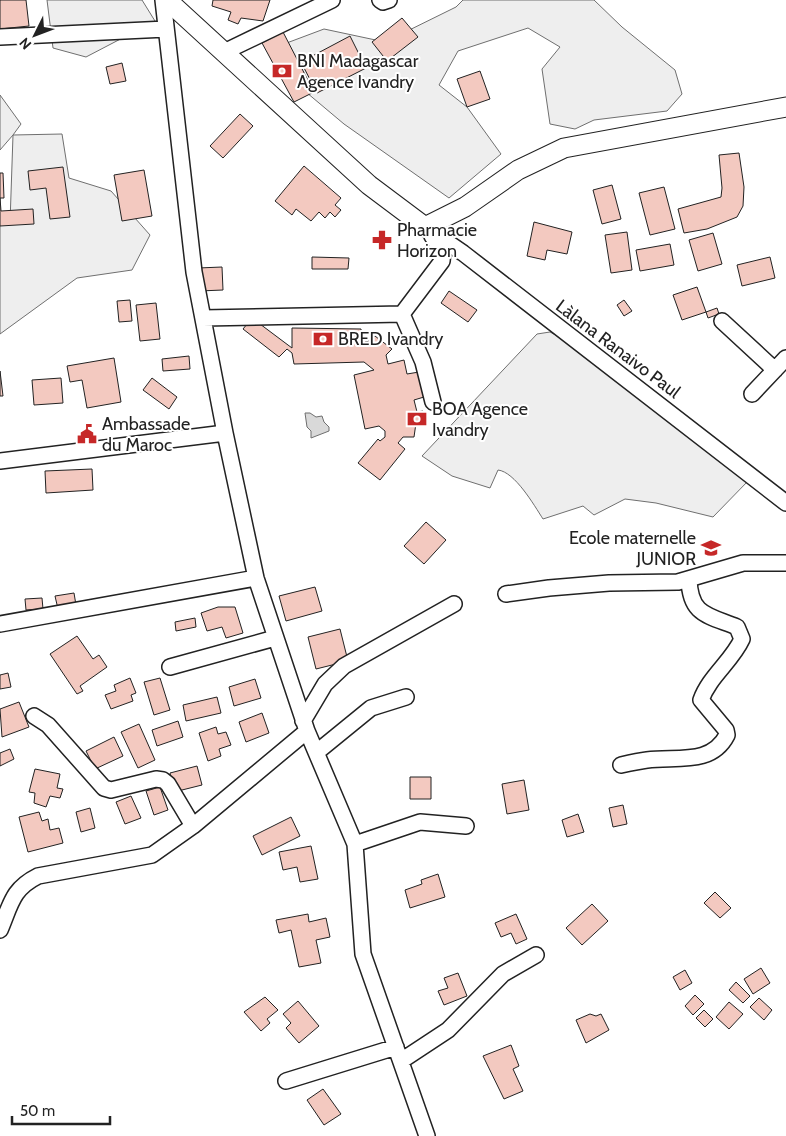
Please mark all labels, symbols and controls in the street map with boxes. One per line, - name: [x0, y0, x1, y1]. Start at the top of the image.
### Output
- north arrow: [10, 10, 60, 60]
- text: N: [15, 34, 35, 53]
- place label: BNI Madagascar Agence Ivandry: [297, 50, 419, 93]
- bank icon: BNI Madagascar Agence Ivandry: [271, 60, 293, 82]
- place label: Pharmacie Horizon: [397, 219, 477, 262]
- pharmacy icon: Pharmacie Horizon: [371, 229, 393, 251]
- street label: Làlana Ranaivo Paul: [551, 295, 685, 403]
- bank icon: BRED Ivandry: [312, 328, 334, 350]
- place label: BRED Ivandry: [338, 328, 443, 350]
- place label: BOA Agence Ivandry: [432, 398, 528, 441]
- bank icon: BOA Agence Ivandry: [406, 408, 428, 430]
- place label: Ambassade du Maroc: [102, 413, 190, 456]
- public building icon: Ambassade du Maroc: [76, 423, 98, 445]
- place label: Ecole maternelle JUNIOR: [569, 527, 696, 570]
- school or university icon: Ecole maternelle JUNIOR: [700, 537, 722, 559]
- scale bar: [12, 1094, 110, 1126]
- text: 50 m: [20, 1102, 55, 1120]

